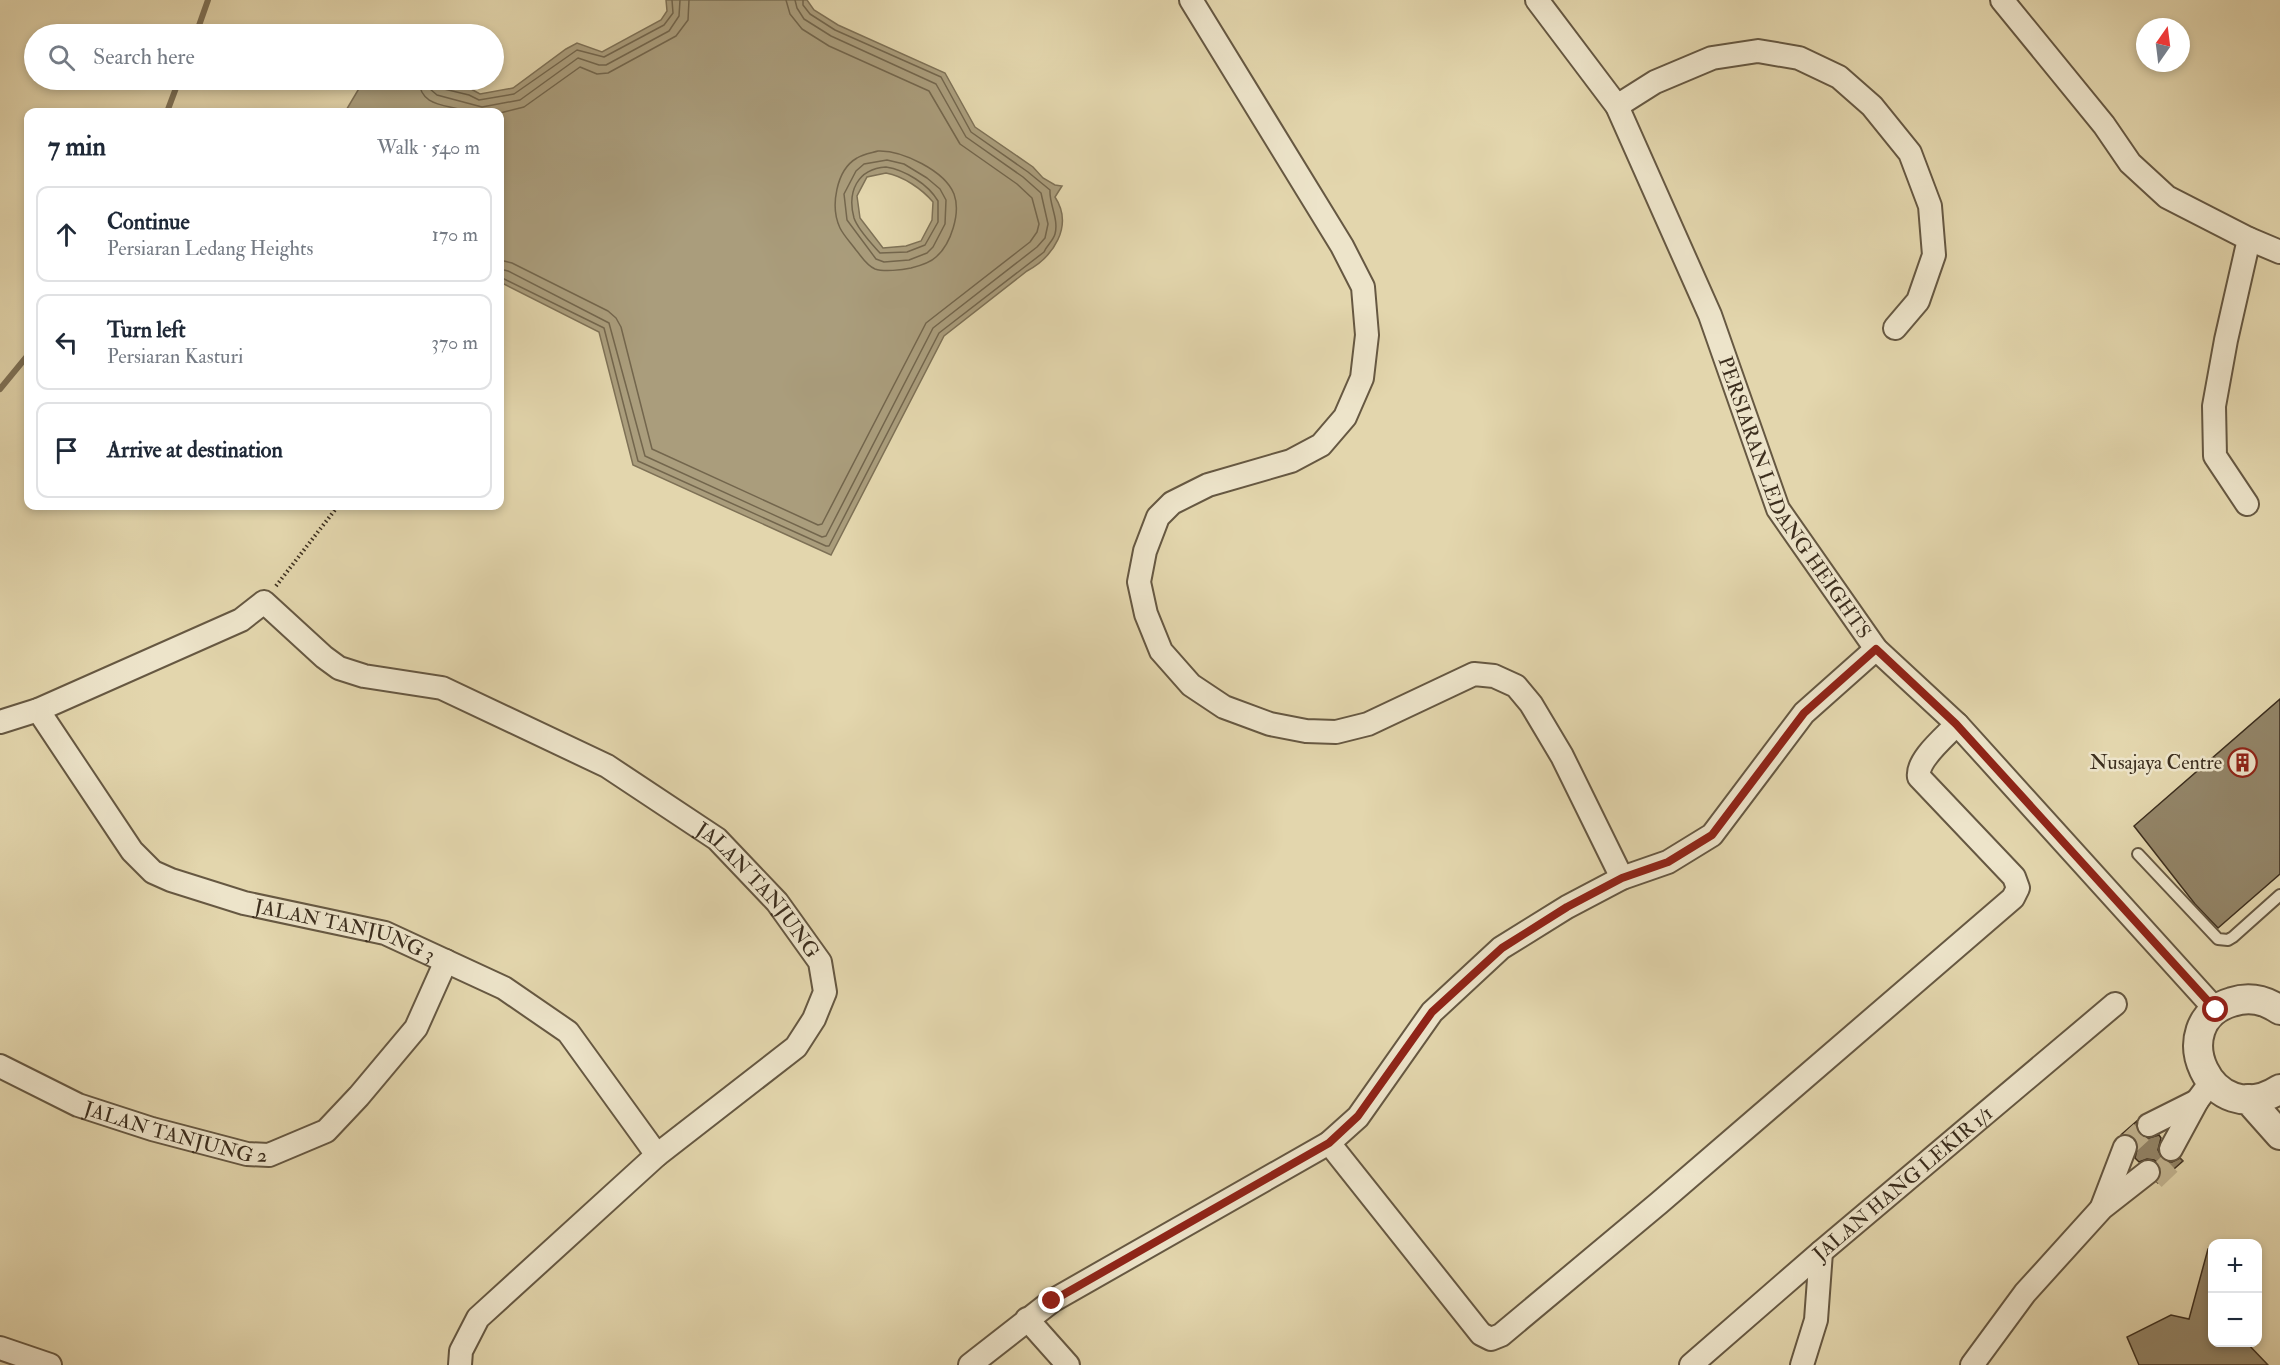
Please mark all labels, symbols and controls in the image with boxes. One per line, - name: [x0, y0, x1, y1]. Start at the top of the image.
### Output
- north arrow: [2136, 18, 2190, 72]
- search box: [24, 24, 504, 90]
- icon: search: [45, 41, 78, 74]
- text: Search here: [93, 43, 195, 71]
- text: 7 min: [48, 131, 106, 163]
- text: Walk · 540 m: [377, 135, 480, 160]
- text: Continue: [107, 208, 190, 236]
- icon: ahead: [50, 218, 83, 251]
- text: 170 m: [432, 222, 478, 247]
- text: Persiaran Ledang Heights: [107, 236, 313, 261]
- text: Turn left: [107, 316, 186, 344]
- icon: left: [50, 326, 83, 359]
- text: 370 m: [431, 330, 478, 355]
- text: Persiaran Kasturi: [107, 344, 243, 369]
- street label: PERSIARAN LEDANG HEIGHTS: [1712, 353, 1877, 643]
- icon: arrive: [50, 434, 83, 467]
- text: Arrive at destination: [107, 436, 283, 464]
- building icon: Nusajaya Centre: [2227, 746, 2259, 778]
- place label: Nusajaya Centre: [2090, 750, 2222, 775]
- street label: JALAN TANJUNG: [690, 816, 825, 963]
- street label: JALAN TANJUNG 3: [251, 893, 439, 967]
- route start: [2202, 996, 2228, 1022]
- street label: JALAN TANJUNG 2: [80, 1096, 268, 1168]
- street label: JALAN HANG LEKIR 1/1: [1807, 1101, 1998, 1267]
- map controls: [2208, 1239, 2262, 1347]
- button: +: [2208, 1239, 2262, 1293]
- route end: [1038, 1287, 1064, 1313]
- button: −: [2208, 1293, 2262, 1347]

